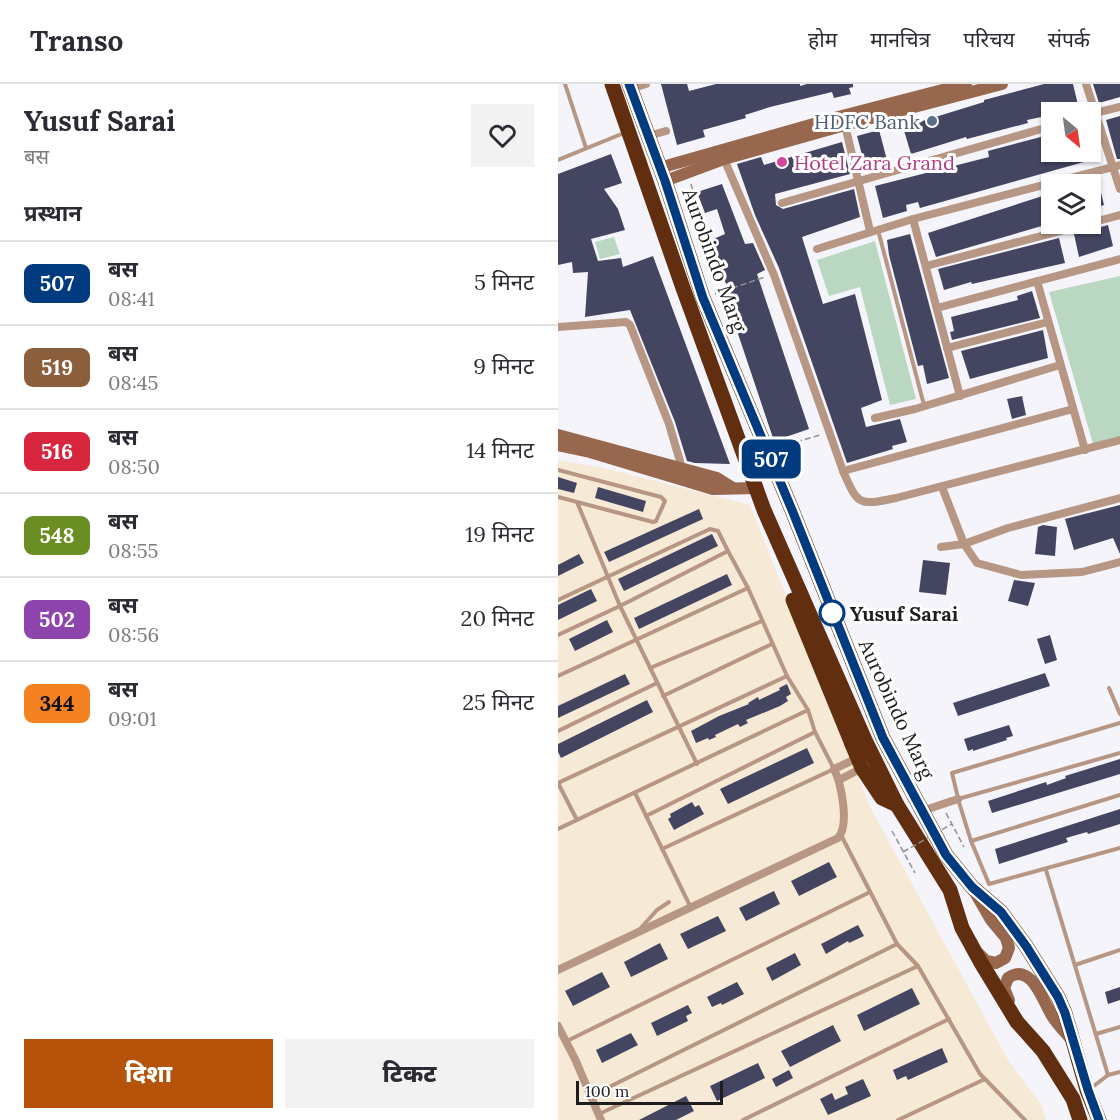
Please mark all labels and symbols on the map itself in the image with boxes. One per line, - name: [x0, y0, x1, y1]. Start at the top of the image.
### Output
- north arrow: [1041, 102, 1101, 162]
- place label: HDFC Bank: [814, 109, 920, 134]
- marker: HDFC Bank: [925, 114, 939, 128]
- place label: Hotel Zara Grand: [794, 150, 955, 175]
- marker: Hotel Zara Grand: [775, 155, 789, 169]
- street label: Aurobindo Marg: [677, 184, 753, 336]
- line badge: 507: [736, 440, 806, 478]
- marker: Yusuf Sarai: [819, 600, 845, 626]
- place label: Yusuf Sarai: [850, 601, 959, 626]
- street label: Aurobindo Marg: [853, 634, 941, 784]
- scale bar: [576, 1078, 723, 1106]

